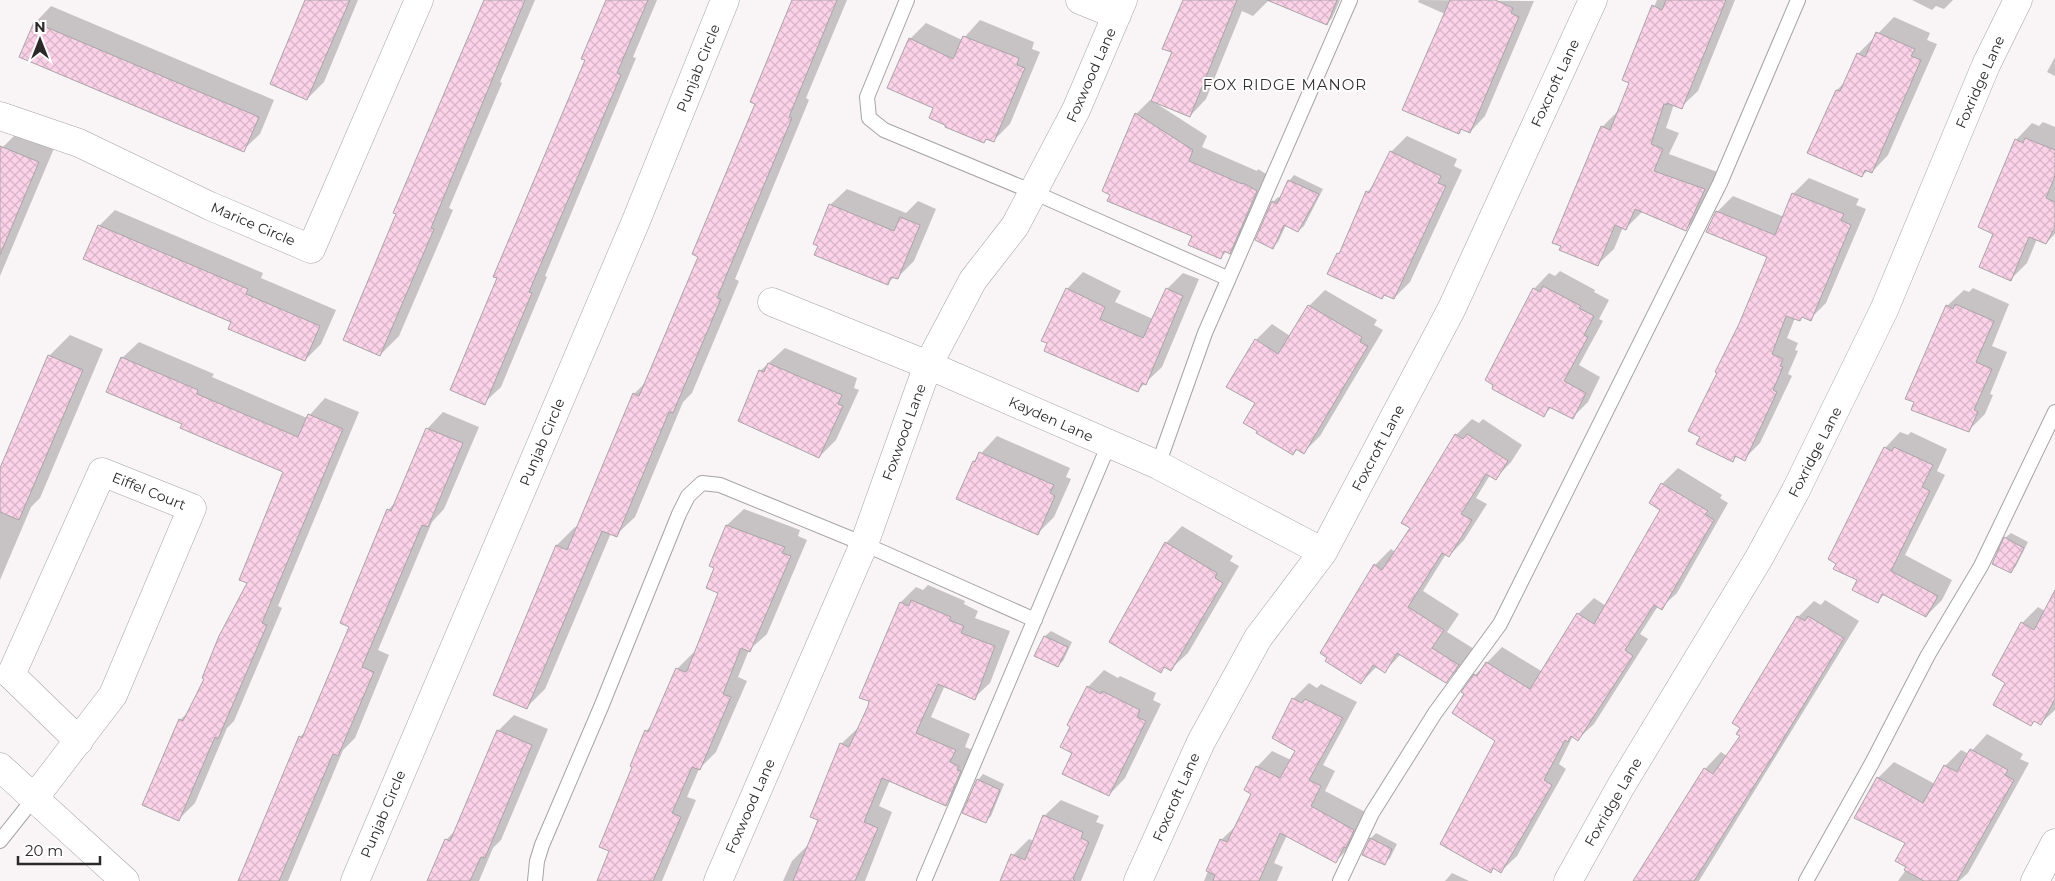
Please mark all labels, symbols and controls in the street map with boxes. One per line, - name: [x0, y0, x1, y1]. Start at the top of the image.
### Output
- north arrow: [15, 15, 65, 65]
- text: N: [34, 18, 46, 36]
- street label: Punjab Circle: [672, 21, 724, 115]
- street label: Foxwood Lane: [1062, 25, 1120, 125]
- street label: Foxridge Lane: [1952, 33, 2008, 131]
- street label: Foxcroft Lane: [1527, 36, 1583, 130]
- district label: FOX RIDGE MANOR: [1203, 75, 1367, 94]
- street label: Marice Circle: [208, 198, 298, 250]
- street label: Foxwood Lane: [878, 381, 930, 483]
- street label: Kayden Lane: [1006, 392, 1096, 446]
- street label: Punjab Circle: [515, 396, 569, 488]
- street label: Foxcroft Lane: [1348, 402, 1408, 494]
- street label: Foxridge Lane: [1784, 404, 1846, 500]
- street label: Eiffel Court: [110, 468, 189, 514]
- street label: Foxcroft Lane: [1148, 750, 1204, 844]
- street label: Foxridge Lane: [1580, 754, 1646, 850]
- street label: Foxwood Lane: [721, 756, 779, 856]
- street label: Punjab Circle: [356, 768, 410, 860]
- scale bar: [18, 834, 100, 866]
- text: 20 m: [25, 841, 63, 860]

